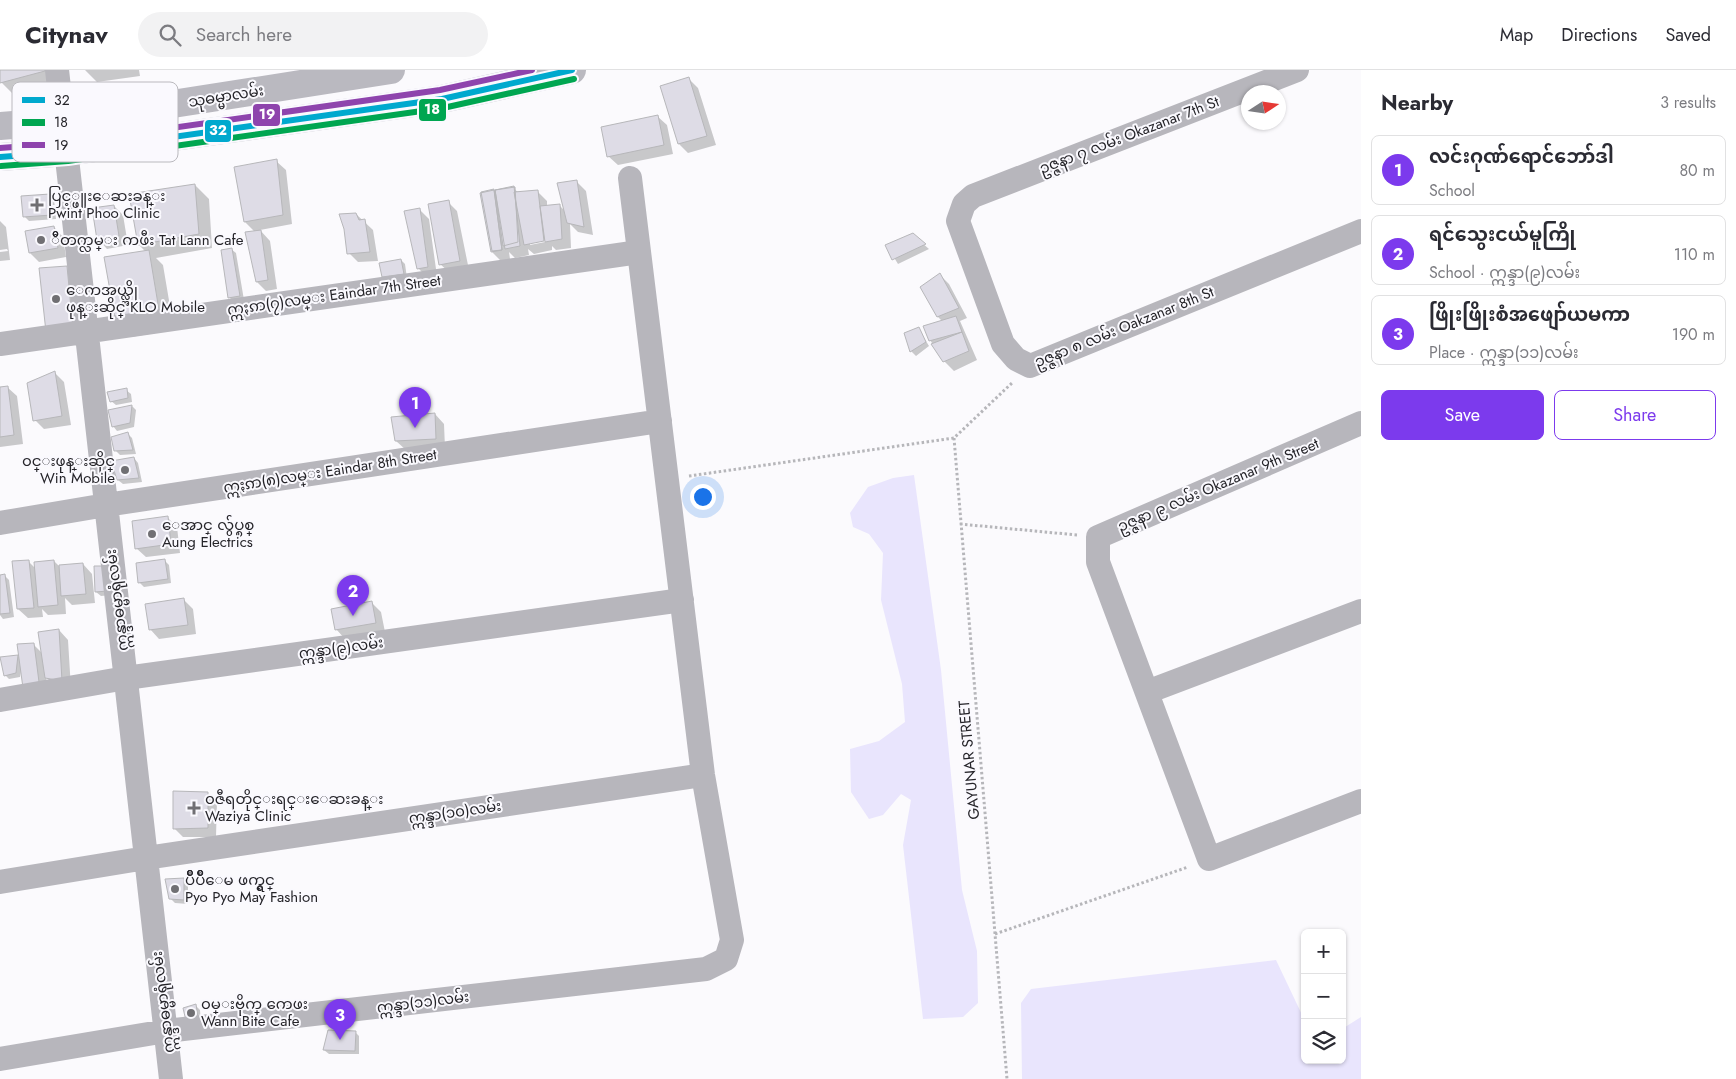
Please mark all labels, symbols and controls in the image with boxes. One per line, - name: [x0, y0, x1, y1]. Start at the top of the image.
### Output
- search box: [138, 12, 488, 57]
- text: Citynav: [25, 17, 108, 52]
- icon: search: [156, 21, 184, 49]
- text: Search here: [196, 21, 292, 48]
- text: Map: [1500, 22, 1533, 48]
- text: Directions: [1561, 22, 1637, 48]
- text: Saved: [1665, 22, 1711, 48]
- street label: သုဓမ္မာလမ်း: [187, 79, 266, 114]
- legend: [12, 82, 178, 162]
- north arrow: [1241, 85, 1286, 130]
- text: Nearby: [1381, 88, 1453, 118]
- text: 32: [54, 90, 70, 110]
- street label: ဥဇ္ဇနာ ၇ လမ်း Okazanar 7th St: [1036, 90, 1223, 181]
- text: 3 results: [1660, 91, 1716, 114]
- line badge: 18: [418, 98, 447, 122]
- text: 18: [424, 99, 440, 119]
- line badge: 19: [252, 103, 281, 127]
- text: 19: [259, 104, 275, 124]
- text: 18: [54, 112, 68, 132]
- line badge: 32: [204, 119, 232, 143]
- text: 32: [209, 120, 227, 140]
- text: 19: [54, 135, 68, 155]
- text: လင်းဂုဏ်ရောင်ဘော်ဒါ: [1429, 143, 1614, 170]
- text: 1: [1394, 159, 1402, 182]
- text: 80 m: [1679, 159, 1715, 182]
- text: School: [1429, 179, 1475, 202]
- place label: ပြင့္ဖူးေဆးခန္း Pwint Phoo Clinic: [48, 185, 165, 224]
- marker: ပြင့္ဖူးေဆးခန္း Pwint Phoo Clinic: [30, 198, 44, 212]
- text: ရင်သွေးငယ်မူကြို: [1429, 221, 1576, 248]
- place label: ိီတက္လမ္း ကဖီး Tat Lann Cafe: [51, 229, 244, 252]
- marker: ိီတက္လမ္း ကဖီး Tat Lann Cafe: [35, 234, 47, 246]
- text: 2: [1393, 243, 1403, 266]
- text: 110 m: [1674, 243, 1715, 266]
- text: School · ဣန္ဒာ(၉)လမ်း: [1429, 261, 1580, 284]
- street label: ဣႏၵာ(၇)လမ္း Eaindar 7th Street: [226, 269, 443, 322]
- place label: ေကအယ္လ္အို ဖုန္းဆိုင္ KLO Mobile: [66, 279, 205, 319]
- street label: ဥဇ္ဇနာ ၈ လမ်း Oakzanar 8th St: [1031, 281, 1218, 374]
- marker: ေကအယ္လ္အို ဖုန္းဆိုင္ KLO Mobile: [50, 293, 62, 305]
- text: ဖြိုးဖြိုးစံအဖျော်ယမကာ: [1429, 301, 1630, 328]
- text: 3: [1393, 323, 1403, 346]
- text: 190 m: [1672, 323, 1715, 346]
- text: Place · ဣန္ဒာ(၁၁)လမ်း: [1429, 341, 1579, 364]
- pin: 1: [399, 387, 431, 428]
- button: Save: [1381, 390, 1544, 440]
- button: Share: [1554, 390, 1716, 440]
- street label: ဥဇ္ဇနာ ၉ လမ်း Okazanar 9th Street: [1114, 432, 1323, 539]
- street label: ဣႏၵာ(၈)လမ္း Eaindar 8th Street: [222, 443, 439, 500]
- place label: ၀င္းဖုန္းဆိုင္ Win Mobile: [22, 450, 115, 489]
- marker: ၀င္းဖုန္းဆိုင္ Win Mobile: [119, 464, 131, 476]
- your location: [690, 484, 716, 510]
- place label: ေအာင္ လ်ွပ္စစ္ Aung Electrics: [162, 514, 254, 553]
- marker: ေအာင္ လ်ွပ္စစ္ Aung Electrics: [146, 528, 158, 540]
- street label: ဣန္ဒာဓမ္မာရုံလမ်း: [100, 548, 135, 652]
- pin: 2: [337, 575, 369, 616]
- street label: ဣန္ဒာ(၉)လမ်း: [297, 631, 385, 666]
- street label: GAYUNAR STREET: [953, 700, 985, 820]
- place label: ၀ဇီရတိုင္းရင္းေဆးခန္း Waziya Clinic: [205, 788, 383, 827]
- street label: ဣန္ဒာ(၁၀)လမ်း: [407, 795, 503, 831]
- marker: ၀ဇီရတိုင္းရင္းေဆးခန္း Waziya Clinic: [187, 801, 201, 815]
- place label: ပ်ိဳပ်ိဳေမ ဖက္ရွင္ Pyo Pyo May Fashion: [185, 869, 318, 908]
- marker: ပ်ိဳပ်ိဳေမ ဖက္ရွင္ Pyo Pyo May Fashion: [169, 883, 181, 895]
- map controls: [1301, 929, 1346, 1064]
- button: +: [1301, 929, 1346, 974]
- street label: ဣန္ဒာဓမ္မာရုံလမ်း: [146, 950, 181, 1054]
- button: −: [1301, 974, 1346, 1019]
- street label: ဣန္ဒာ(၁၁)လမ်း: [376, 985, 471, 1020]
- place label: ၀မ္းဗိုက္ ကေဖး Wann Bite Cafe: [201, 993, 308, 1032]
- pin: 3: [324, 999, 356, 1040]
- marker: ၀မ္းဗိုက္ ကေဖး Wann Bite Cafe: [185, 1007, 197, 1019]
- button: layers: [1301, 1019, 1346, 1064]

